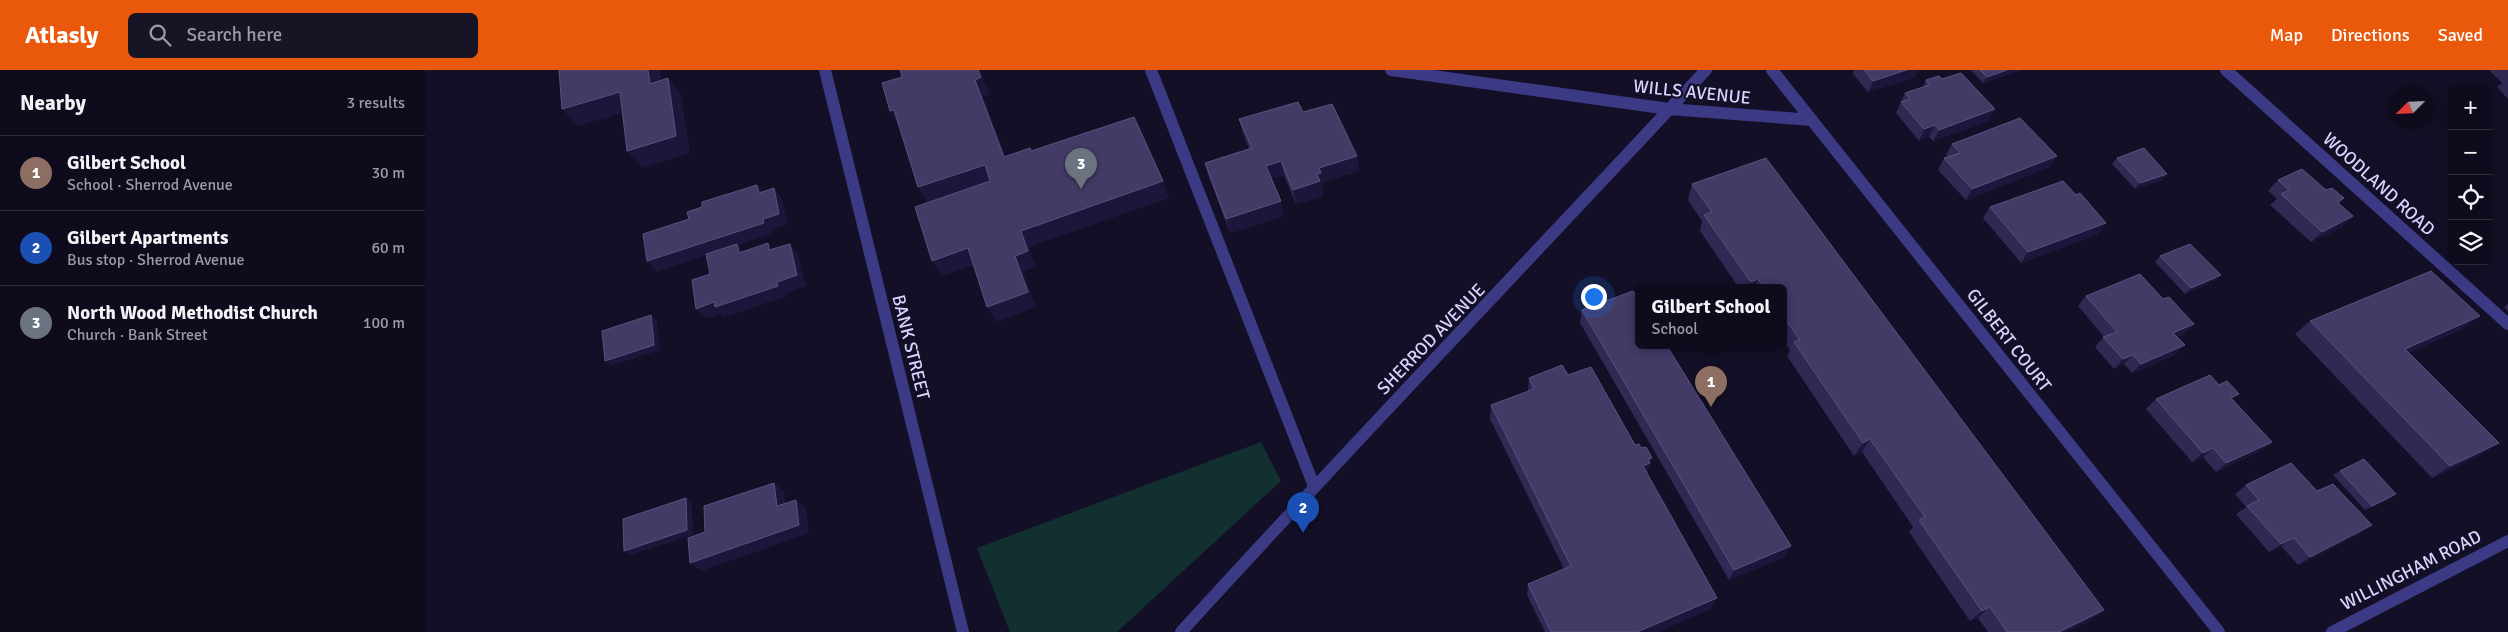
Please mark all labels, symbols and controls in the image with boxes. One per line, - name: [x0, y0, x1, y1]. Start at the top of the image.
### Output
- search box: [128, 13, 478, 58]
- text: Atlasly: [25, 20, 98, 50]
- icon: search: [146, 21, 174, 49]
- text: Search here: [186, 23, 282, 47]
- text: Map: [2270, 24, 2303, 46]
- text: Directions: [2331, 24, 2410, 46]
- text: Saved: [2438, 24, 2483, 46]
- street label: WILLS AVENUE: [1632, 75, 1752, 109]
- north arrow: [2388, 85, 2433, 130]
- map controls: [2448, 85, 2493, 265]
- button: +: [2448, 85, 2493, 130]
- text: Nearby: [20, 90, 86, 116]
- text: 3 results: [346, 93, 405, 113]
- street label: WOODLAND ROAD: [2318, 128, 2440, 240]
- button: −: [2448, 130, 2493, 175]
- pin: 3: [1065, 148, 1097, 189]
- text: Gilbert School: [67, 151, 186, 175]
- text: 1: [32, 163, 40, 183]
- text: 30 m: [371, 163, 405, 183]
- text: School · Sherrod Avenue: [67, 175, 233, 195]
- button: locate: [2448, 175, 2493, 220]
- button: layers: [2448, 220, 2493, 265]
- text: Gilbert Apartments: [67, 226, 228, 250]
- text: 2: [32, 238, 40, 258]
- text: 60 m: [371, 238, 405, 258]
- text: Bus stop · Sherrod Avenue: [67, 250, 245, 270]
- street label: SHERROD AVENUE: [1372, 279, 1490, 399]
- your location: [1581, 284, 1607, 310]
- popup: [1635, 284, 1787, 349]
- street label: GILBERT COURT: [1962, 284, 2056, 396]
- street label: BANK STREET: [887, 292, 935, 402]
- text: Gilbert School: [1652, 295, 1770, 319]
- text: North Wood Methodist Church: [67, 301, 318, 325]
- text: 3: [32, 313, 40, 333]
- text: 100 m: [363, 313, 405, 333]
- text: School: [1652, 319, 1698, 339]
- text: Church · Bank Street: [67, 325, 208, 345]
- pin: 1: [1695, 366, 1727, 407]
- pin: 2: [1287, 492, 1319, 533]
- street label: WILLINGHAM ROAD: [2337, 525, 2485, 615]

